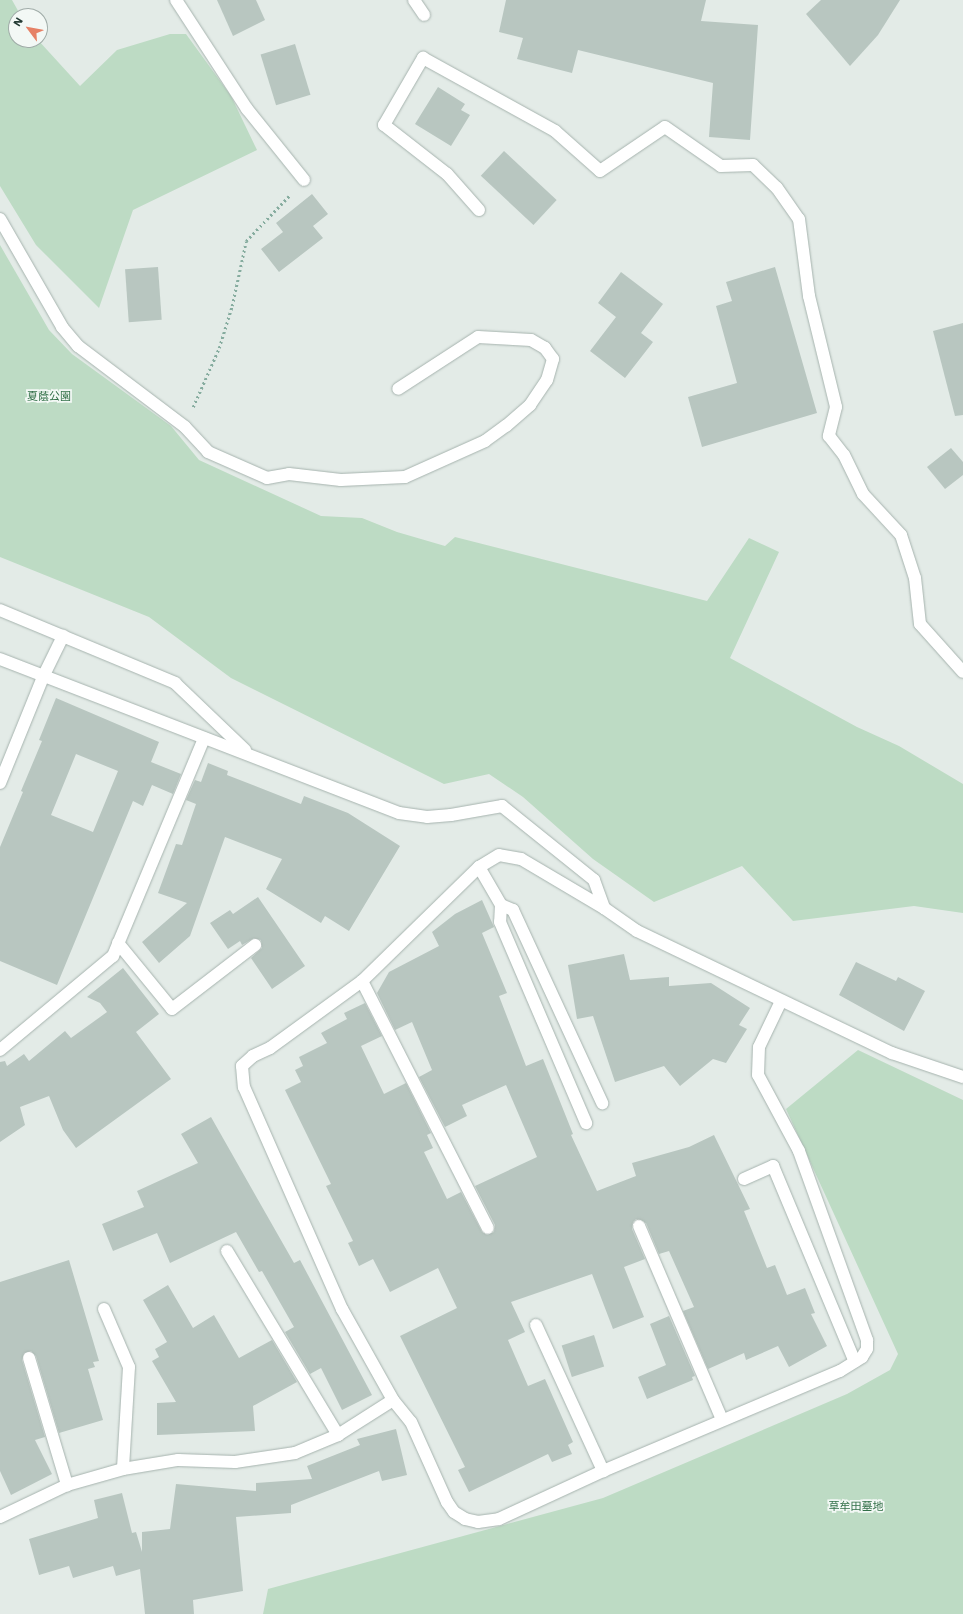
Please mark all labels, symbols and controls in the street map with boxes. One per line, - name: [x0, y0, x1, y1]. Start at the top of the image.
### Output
- north arrow: [8, 8, 48, 48]
- text: N: [11, 15, 26, 29]
- park label: 夏蔭公園: [27, 390, 71, 404]
- park label: 草牟田墓地: [829, 1500, 883, 1514]

